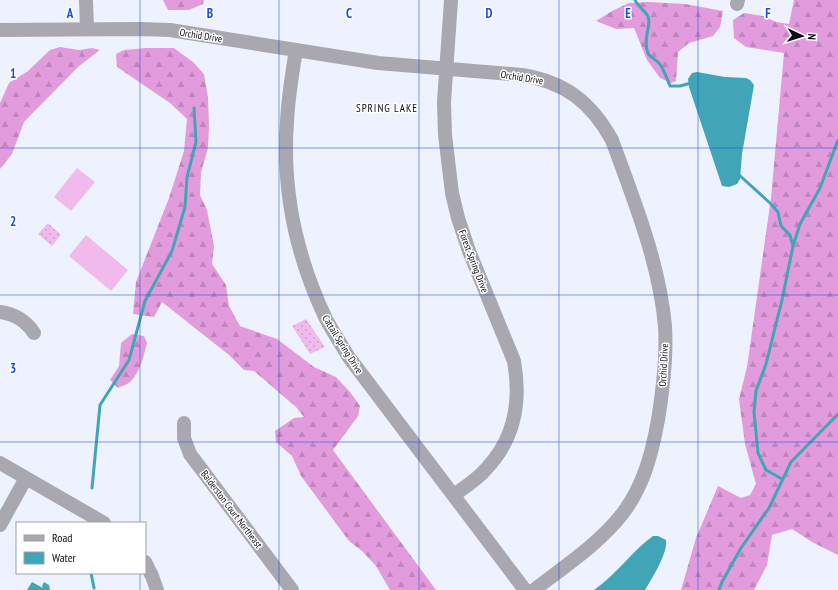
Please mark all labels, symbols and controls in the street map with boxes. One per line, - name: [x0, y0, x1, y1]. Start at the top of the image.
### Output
- text: A: [66, 5, 74, 22]
- text: B: [207, 5, 213, 22]
- text: C: [346, 5, 352, 22]
- text: D: [486, 5, 493, 22]
- text: E: [625, 5, 631, 22]
- text: F: [765, 5, 771, 22]
- north arrow: [782, 16, 822, 56]
- street label: Orchid Drive: [179, 26, 223, 45]
- text: N: [805, 33, 819, 40]
- text: 1: [10, 65, 16, 82]
- street label: Orchid Drive: [500, 68, 544, 87]
- district label: SPRING LAKE: [356, 101, 418, 115]
- text: 2: [10, 213, 16, 230]
- street label: Forest Spring Drive: [456, 228, 491, 294]
- street label: Cattail Spring Drive: [319, 312, 366, 376]
- street label: Orchid Drive: [656, 343, 671, 387]
- text: 3: [10, 360, 16, 377]
- street label: Balderston Court Northeast: [198, 468, 265, 551]
- legend: [16, 522, 146, 574]
- text: Road: [52, 530, 72, 545]
- text: Water: [52, 550, 77, 565]

